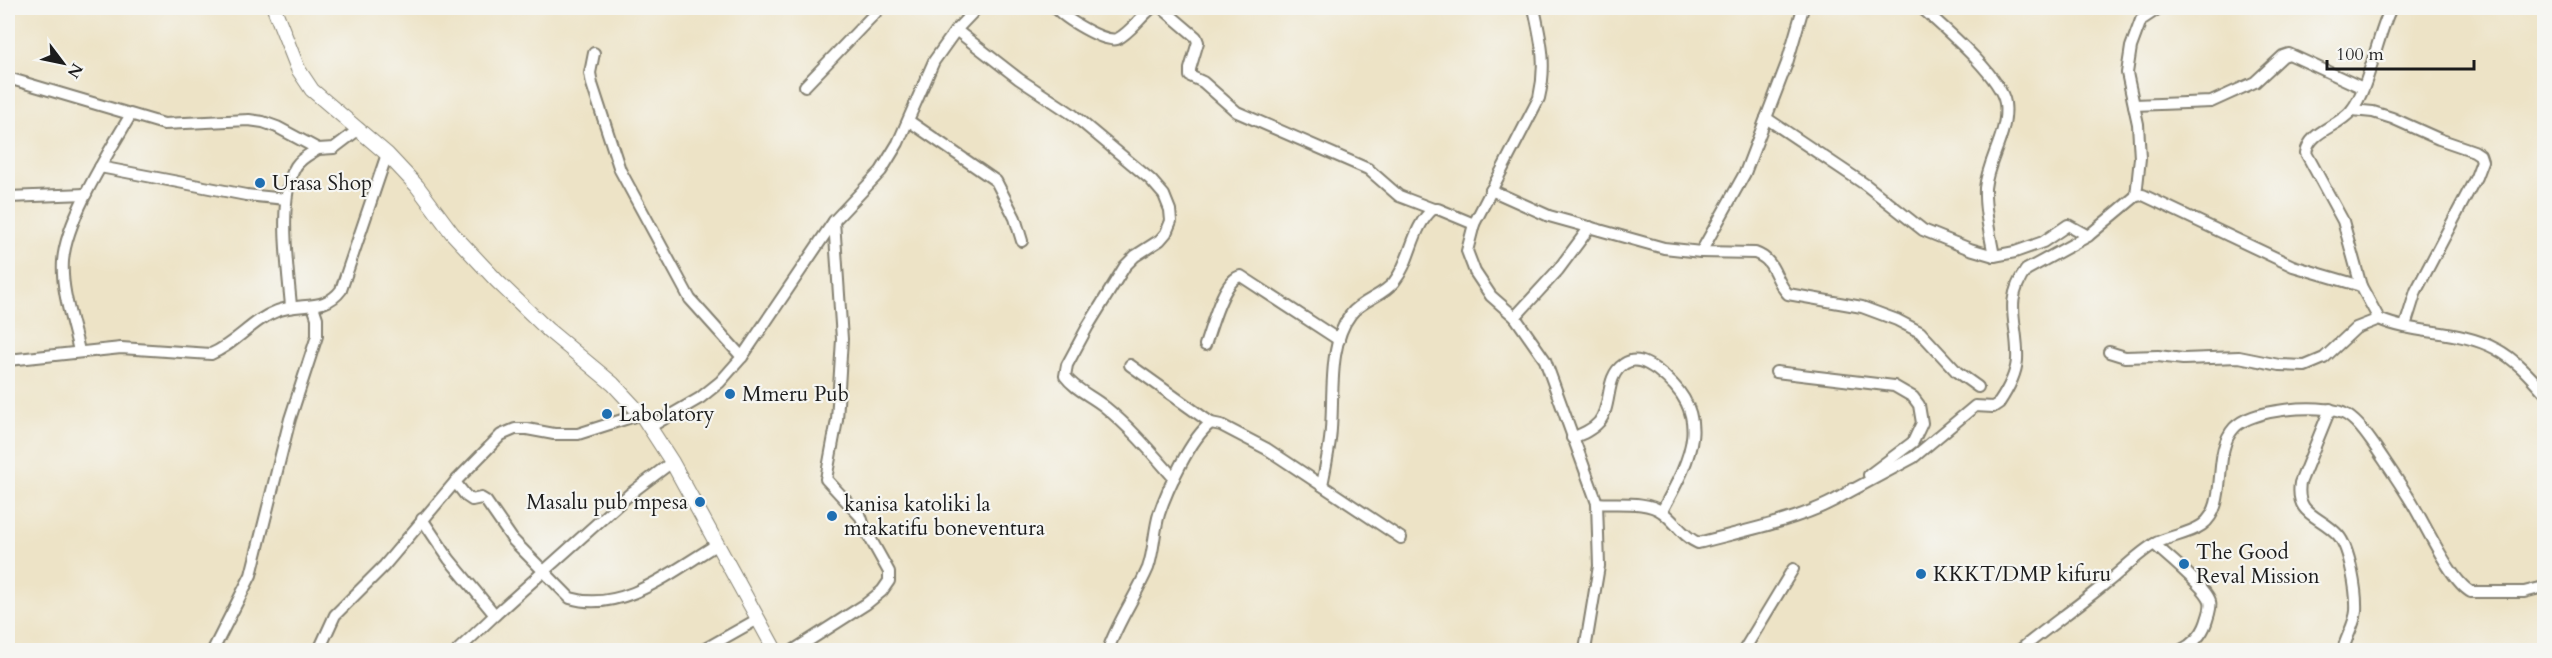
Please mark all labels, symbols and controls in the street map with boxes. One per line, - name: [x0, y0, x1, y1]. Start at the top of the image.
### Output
- north arrow: [33, 33, 93, 93]
- scale bar: [2327, 33, 2474, 71]
- text: 100 m: [2336, 42, 2384, 67]
- text: N: [62, 59, 88, 82]
- place label: Urasa Shop: [272, 169, 372, 198]
- marker: Urasa Shop: [253, 176, 267, 190]
- place label: Mmeru Pub: [742, 380, 849, 409]
- marker: Mmeru Pub: [723, 387, 737, 401]
- place label: Labolatory: [619, 400, 715, 429]
- marker: Labolatory: [600, 407, 614, 421]
- place label: Masalu pub mpesa: [526, 488, 688, 517]
- place label: kanisa katoliki la mtakatifu boneventura: [844, 490, 1045, 543]
- marker: Masalu pub mpesa: [693, 495, 707, 509]
- marker: kanisa katoliki la mtakatifu boneventura: [825, 509, 839, 523]
- place label: The Good Reval Mission: [2196, 538, 2320, 591]
- marker: The Good Reval Mission: [2177, 557, 2191, 571]
- place label: KKKT/DMP kifuru: [1933, 560, 2111, 589]
- marker: KKKT/DMP kifuru: [1914, 567, 1928, 581]

